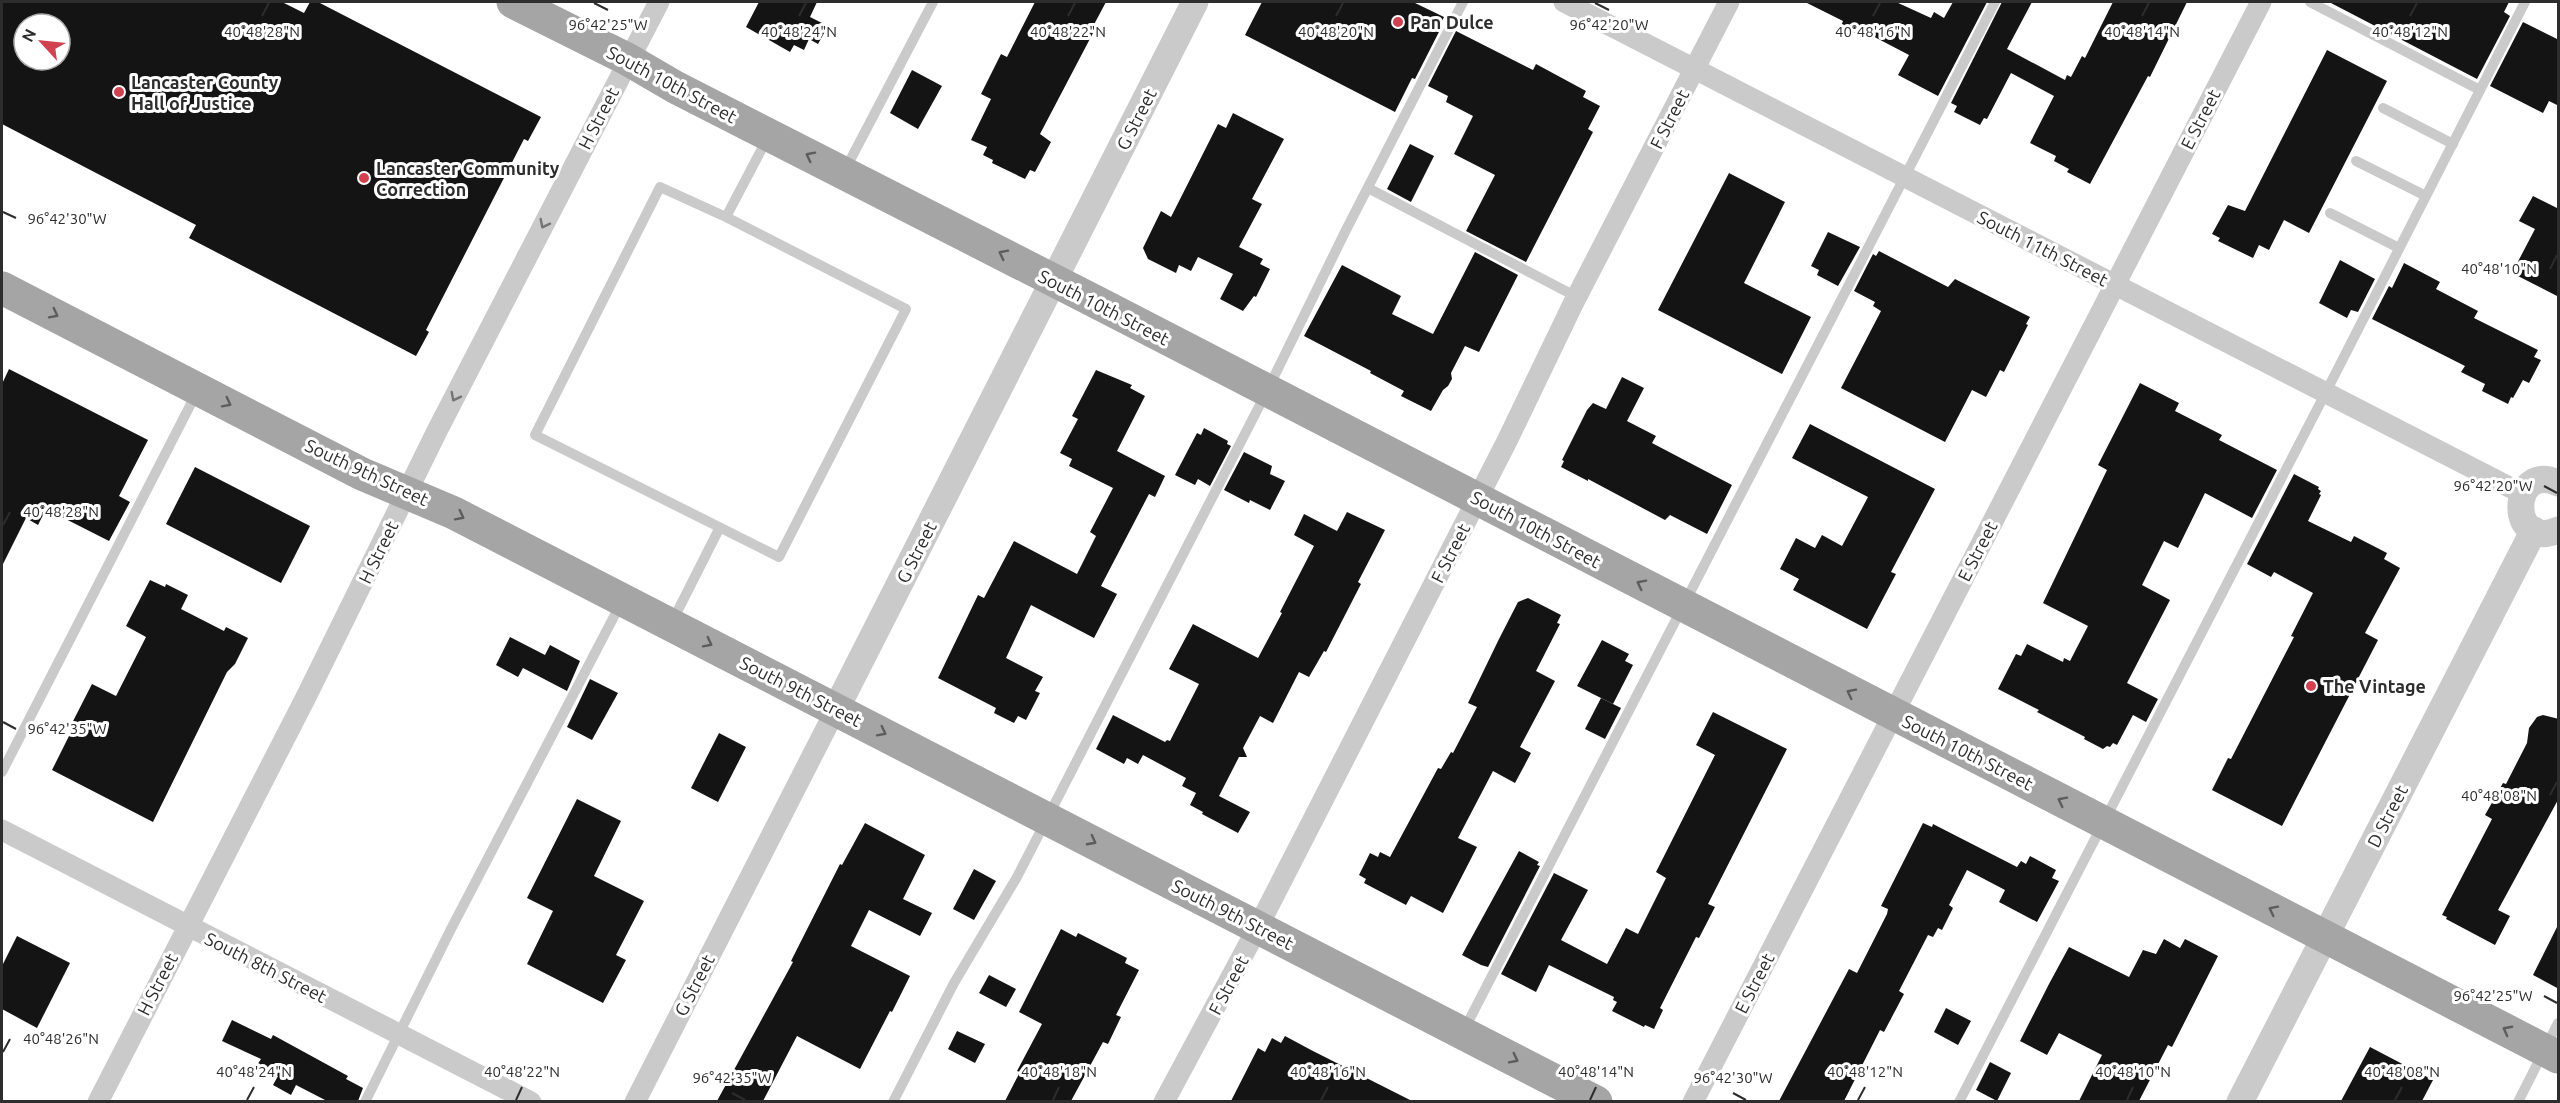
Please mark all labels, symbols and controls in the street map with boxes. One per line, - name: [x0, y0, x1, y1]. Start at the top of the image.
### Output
- north arrow: [12, 12, 72, 72]
- place label: Pan Dulce: [1410, 12, 1494, 32]
- marker: Pan Dulce: [1391, 15, 1405, 29]
- text: 96°42'25"W: [568, 16, 648, 33]
- text: 96°42'20"W: [1569, 16, 1649, 33]
- text: 40°48'28"N: [224, 23, 300, 40]
- text: 40°48'24"N: [761, 23, 837, 40]
- text: 40°48'22"N: [1030, 23, 1106, 40]
- text: 40°48'20"N: [1298, 23, 1374, 40]
- text: 40°48'16"N: [1835, 23, 1911, 40]
- text: 40°48'14"N: [2104, 23, 2180, 40]
- text: 40°48'12"N: [2372, 23, 2448, 40]
- text: N: [18, 26, 39, 45]
- street label: South 10th Street: [604, 41, 740, 127]
- place label: Lancaster County Hall of Justice: [131, 72, 279, 113]
- street label: H Street: [574, 84, 622, 152]
- marker: Lancaster County Hall of Justice: [112, 85, 126, 99]
- street label: G Street: [1112, 85, 1160, 153]
- street label: F Street: [1646, 86, 1692, 152]
- street label: E Street: [2176, 86, 2224, 152]
- one-way arrow: [806, 152, 817, 163]
- place label: Lancaster Community Correction: [376, 158, 560, 199]
- marker: Lancaster Community Correction: [357, 171, 371, 185]
- street label: South 11th Street: [1974, 206, 2112, 290]
- text: 96°42'30"W: [27, 210, 107, 227]
- one-way arrow: [539, 217, 551, 228]
- one-way arrow: [998, 250, 1009, 261]
- text: 40°48'10"N: [2461, 260, 2537, 277]
- street label: South 10th Street: [1035, 265, 1173, 349]
- one-way arrow: [47, 307, 58, 319]
- one-way arrow: [451, 391, 462, 402]
- one-way arrow: [221, 396, 232, 408]
- street label: South 9th Street: [302, 435, 432, 509]
- text: 96°42'20"W: [2453, 477, 2533, 494]
- street label: South 10th Street: [1468, 486, 1604, 572]
- text: 40°48'28"N: [23, 503, 99, 520]
- one-way arrow: [454, 508, 465, 520]
- street label: H Street: [354, 518, 402, 586]
- street label: G Street: [892, 518, 940, 586]
- street label: E Street: [1953, 518, 2001, 584]
- street label: F Street: [1427, 520, 1473, 586]
- one-way arrow: [1637, 580, 1647, 591]
- one-way arrow: [702, 636, 712, 647]
- street label: South 9th Street: [737, 652, 865, 730]
- place label: The Vintage: [2323, 676, 2426, 696]
- marker: The Vintage: [2304, 679, 2318, 693]
- one-way arrow: [1847, 688, 1858, 700]
- street label: South 10th Street: [1899, 710, 2037, 794]
- text: 96°42'35"W: [27, 720, 107, 737]
- one-way arrow: [875, 725, 886, 736]
- street label: D Street: [2363, 782, 2411, 850]
- text: 40°48'08"N: [2461, 787, 2537, 804]
- one-way arrow: [2058, 797, 2068, 808]
- one-way arrow: [1086, 834, 1096, 845]
- street label: South 9th Street: [1169, 875, 1297, 953]
- one-way arrow: [2268, 906, 2279, 917]
- street label: South 8th Street: [202, 928, 330, 1006]
- street label: H Street: [133, 950, 181, 1018]
- street label: E Street: [1730, 950, 1778, 1016]
- street label: G Street: [670, 951, 718, 1019]
- street label: F Street: [1204, 952, 1252, 1018]
- text: 96°42'25"W: [2453, 987, 2533, 1004]
- one-way arrow: [2502, 1026, 2513, 1037]
- text: 40°48'26"N: [23, 1030, 99, 1047]
- one-way arrow: [1508, 1052, 1519, 1064]
- text: 40°48'24"N: [216, 1063, 292, 1080]
- text: 40°48'22"N: [484, 1063, 560, 1080]
- text: 40°48'18"N: [1021, 1063, 1097, 1080]
- text: 40°48'16"N: [1290, 1063, 1366, 1080]
- text: 40°48'14"N: [1558, 1063, 1634, 1080]
- text: 40°48'12"N: [1827, 1063, 1903, 1080]
- text: 40°48'10"N: [2095, 1063, 2171, 1080]
- text: 40°48'08"N: [2364, 1063, 2440, 1080]
- text: 96°42'35"W: [692, 1069, 772, 1086]
- text: 96°42'30"W: [1693, 1069, 1773, 1086]

